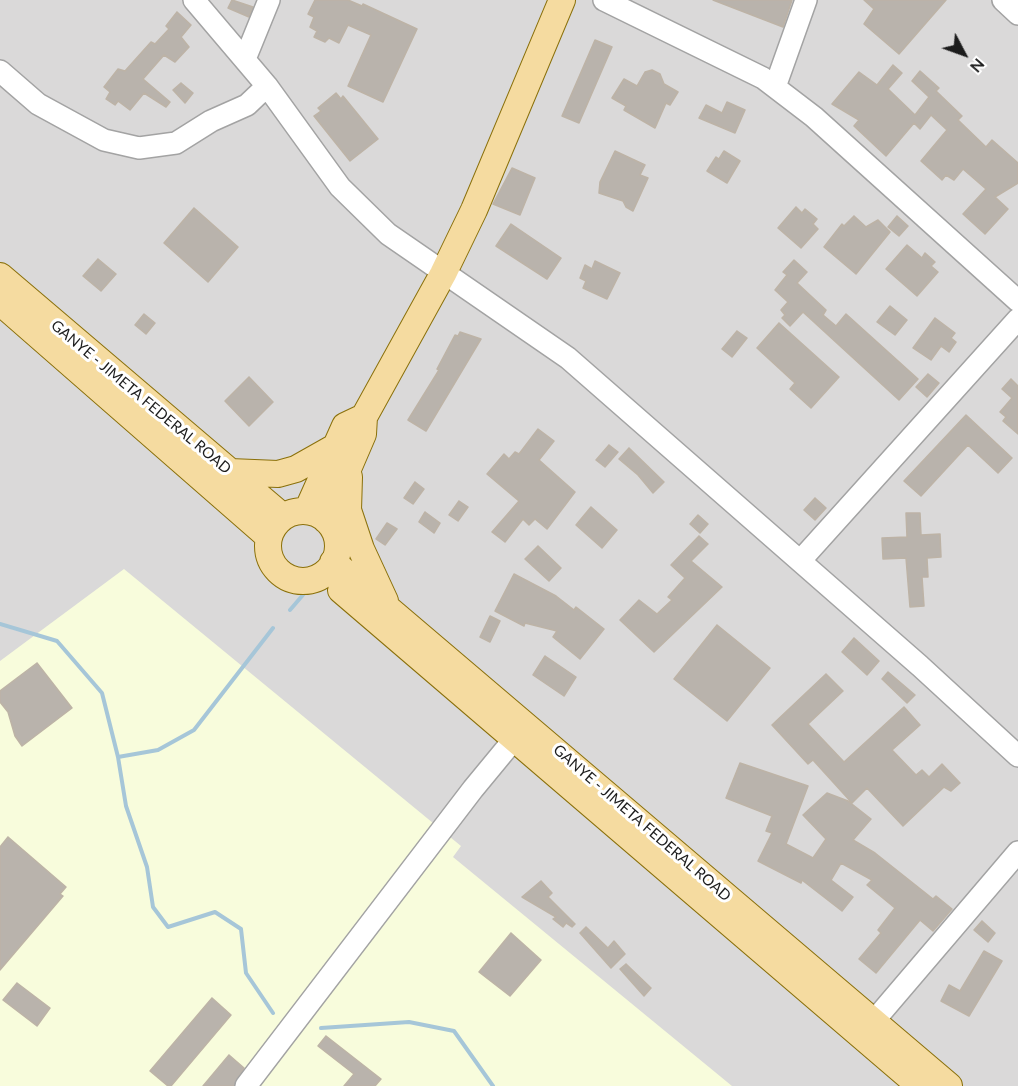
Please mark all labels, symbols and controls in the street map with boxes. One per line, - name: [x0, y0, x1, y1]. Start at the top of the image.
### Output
- north arrow: [934, 24, 994, 84]
- text: N: [967, 55, 989, 77]
- street label: GANYE - JIMETA FEDERAL ROAD: [47, 316, 235, 478]
- street label: GANYE - JIMETA FEDERAL ROAD: [549, 741, 735, 905]

